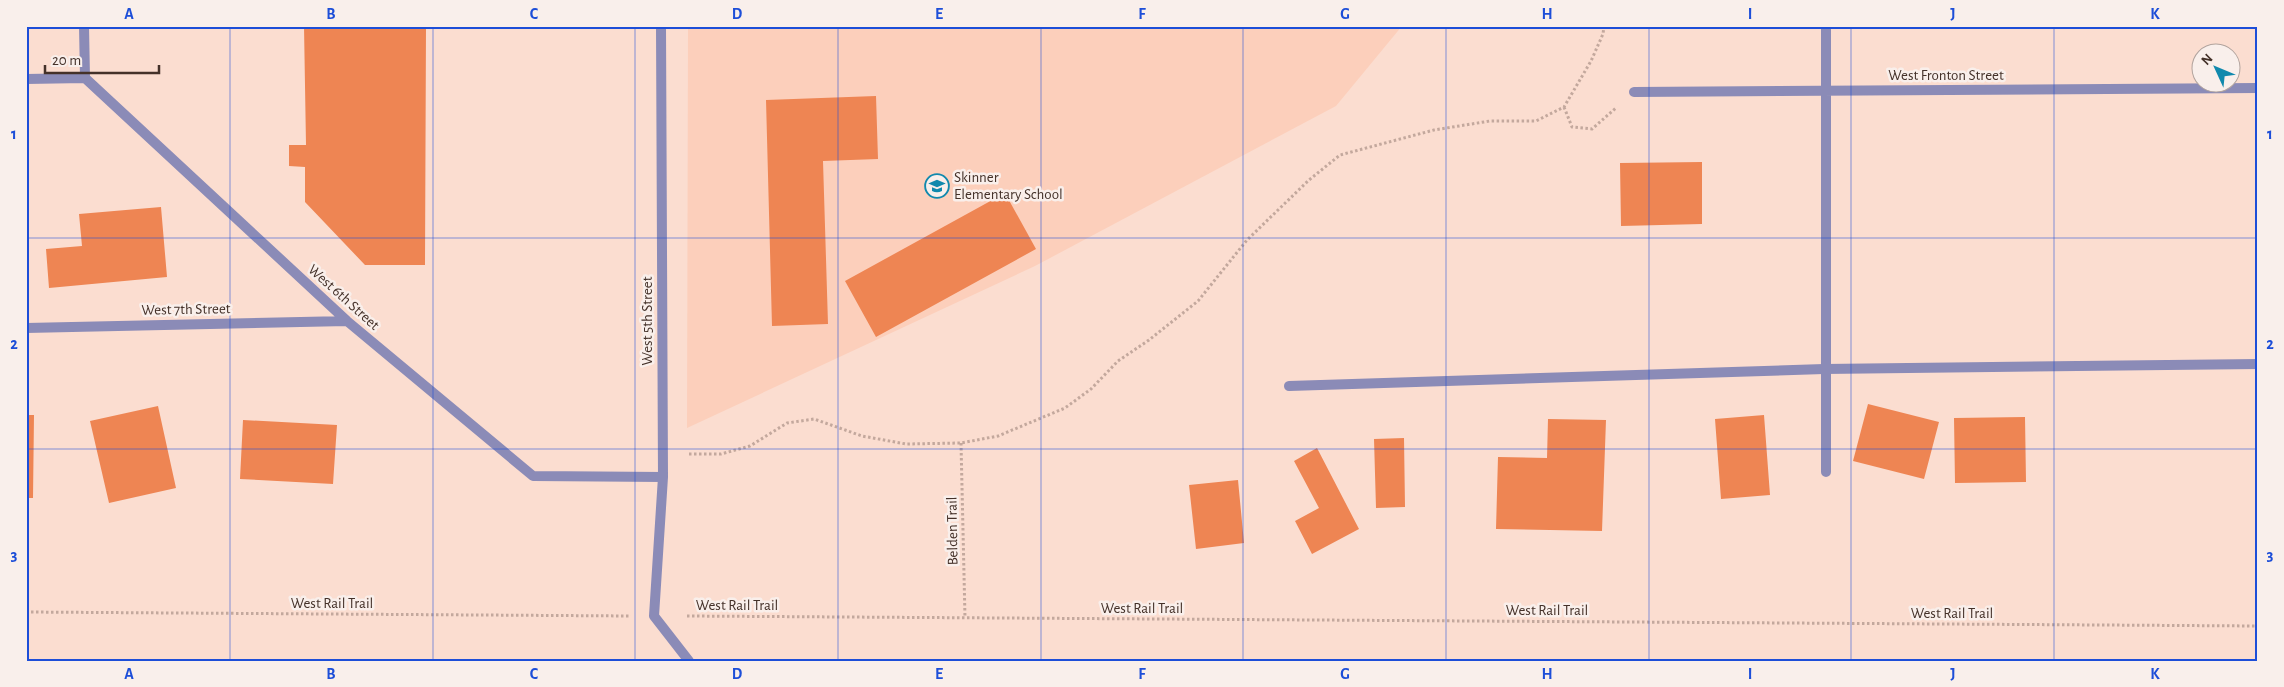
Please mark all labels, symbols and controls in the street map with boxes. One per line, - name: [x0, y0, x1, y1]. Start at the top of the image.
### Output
- text: A: [124, 6, 134, 22]
- text: B: [326, 6, 336, 22]
- text: C: [530, 6, 539, 22]
- text: D: [732, 6, 743, 22]
- text: E: [935, 6, 943, 22]
- text: F: [1138, 6, 1146, 22]
- text: G: [1340, 6, 1350, 22]
- text: H: [1541, 6, 1553, 22]
- text: I: [1748, 6, 1752, 22]
- text: J: [1950, 6, 1956, 22]
- text: K: [2150, 6, 2160, 22]
- scale bar: [45, 42, 159, 74]
- north arrow: [2192, 42, 2242, 92]
- text: N: [2199, 51, 2216, 68]
- text: 20 m: [52, 53, 81, 68]
- street label: West Fronton Street: [1888, 68, 2004, 83]
- text: 1: [11, 126, 17, 142]
- text: 1: [2267, 126, 2273, 142]
- place label: Skinner Elementary School: [954, 170, 1063, 202]
- school or university icon: Skinner Elementary School: [924, 173, 950, 199]
- street label: West 6th Street: [305, 262, 382, 333]
- street label: West 5th Street: [640, 276, 655, 366]
- street label: West 7th Street: [141, 301, 231, 318]
- text: 2: [10, 336, 18, 352]
- text: 2: [2266, 336, 2274, 352]
- street label: Belden Trail: [944, 496, 961, 566]
- text: 3: [11, 547, 18, 563]
- text: 3: [2267, 547, 2274, 563]
- street label: West Rail Trail: [291, 596, 373, 611]
- street label: West Rail Trail: [696, 598, 778, 613]
- street label: West Rail Trail: [1101, 601, 1183, 616]
- street label: West Rail Trail: [1506, 603, 1588, 618]
- street label: West Rail Trail: [1911, 606, 1993, 621]
- text: A: [124, 666, 134, 682]
- text: B: [326, 666, 336, 682]
- text: C: [530, 666, 539, 682]
- text: D: [732, 666, 743, 682]
- text: E: [935, 666, 943, 682]
- text: F: [1138, 666, 1146, 682]
- text: G: [1340, 666, 1350, 682]
- text: H: [1541, 666, 1553, 682]
- text: I: [1748, 666, 1752, 682]
- text: J: [1950, 666, 1956, 682]
- text: K: [2150, 666, 2160, 682]

